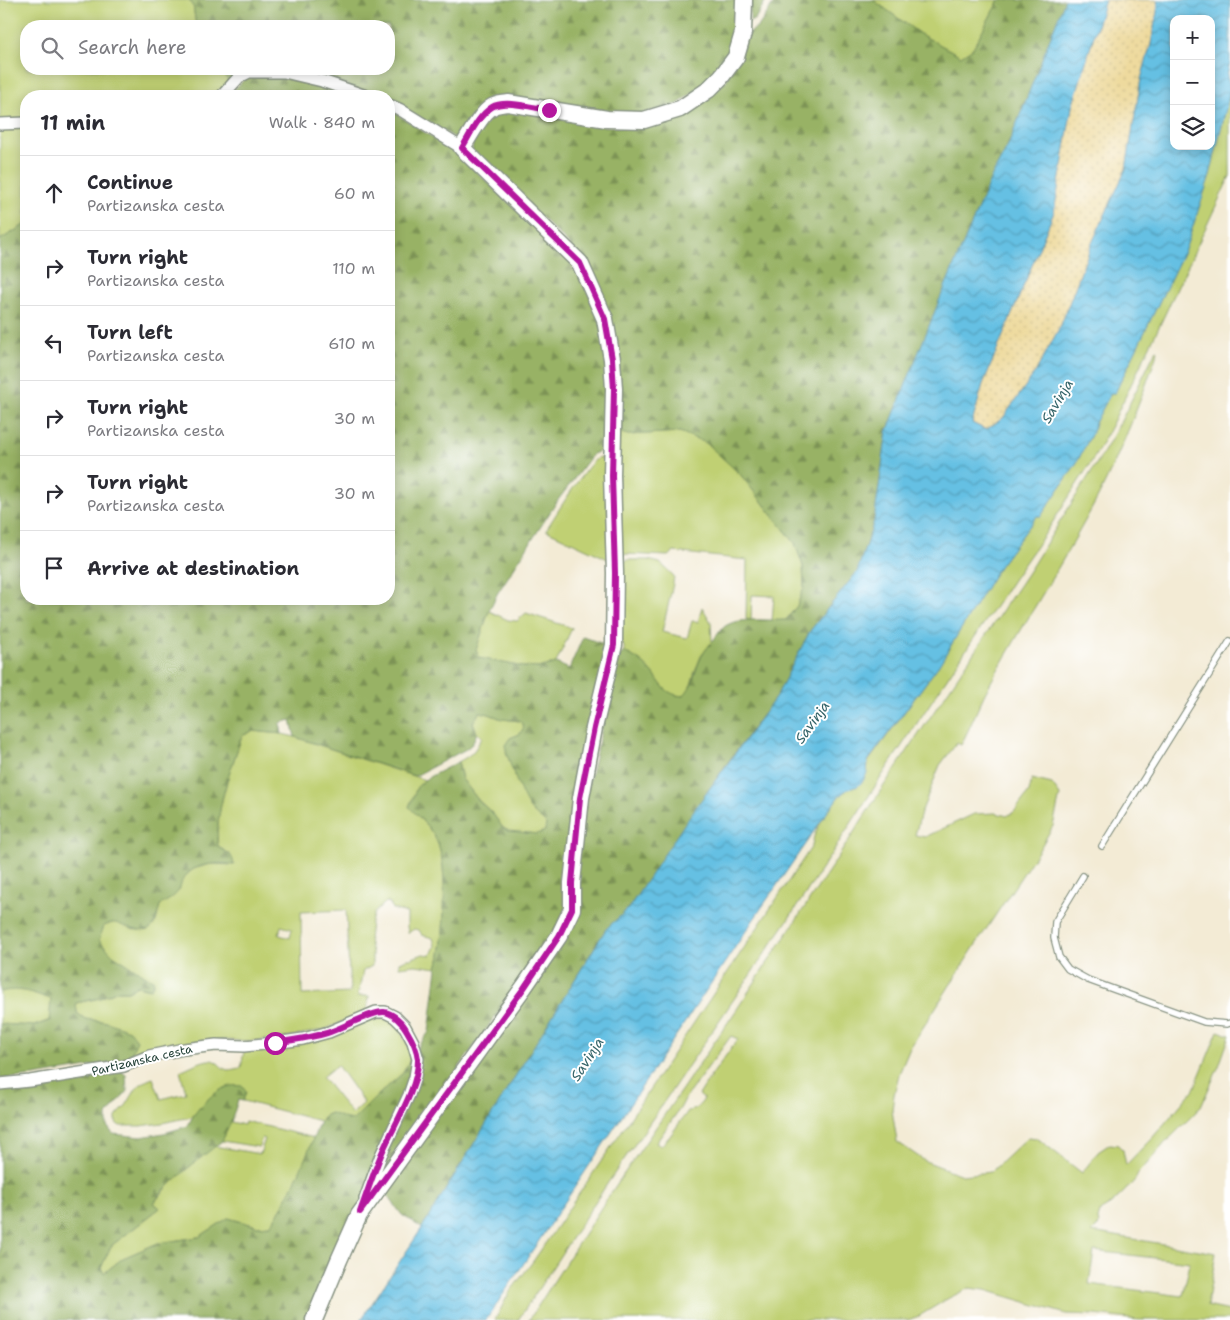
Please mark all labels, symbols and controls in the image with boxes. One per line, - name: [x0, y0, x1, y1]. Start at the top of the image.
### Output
- map controls: [1170, 15, 1215, 150]
- button: +: [1170, 15, 1215, 60]
- search box: [20, 20, 395, 75]
- icon: search: [38, 34, 66, 62]
- text: Search here: [78, 35, 187, 60]
- button: −: [1170, 60, 1215, 105]
- route end: [538, 99, 561, 122]
- button: layers: [1170, 105, 1215, 150]
- text: 11 min: [40, 109, 105, 137]
- text: Walk · 840 m: [269, 112, 375, 133]
- text: Continue: [87, 170, 173, 195]
- icon: ahead: [40, 179, 68, 207]
- text: 60 m: [334, 183, 375, 204]
- text: Partizanska cesta: [87, 195, 224, 216]
- text: Turn right: [87, 245, 188, 270]
- icon: right: [40, 254, 68, 282]
- text: 110 m: [332, 258, 375, 279]
- text: Partizanska cesta: [87, 270, 224, 291]
- text: Turn left: [87, 320, 173, 345]
- icon: left: [40, 329, 68, 357]
- text: 610 m: [328, 333, 375, 354]
- text: Partizanska cesta: [87, 345, 224, 366]
- water label: Savinja: [1037, 376, 1077, 426]
- text: Turn right: [87, 395, 188, 420]
- icon: right: [40, 404, 68, 432]
- text: 30 m: [334, 408, 375, 429]
- text: Partizanska cesta: [87, 420, 224, 441]
- text: Turn right: [87, 470, 188, 495]
- icon: right: [40, 479, 68, 507]
- text: 30 m: [334, 483, 375, 504]
- text: Partizanska cesta: [87, 495, 224, 516]
- icon: arrive: [40, 554, 68, 582]
- text: Arrive at destination: [87, 556, 299, 581]
- water label: Savinja: [791, 697, 833, 747]
- route start: [264, 1032, 287, 1055]
- water label: Savinja: [566, 1034, 608, 1084]
- street label: Partizanska cesta: [90, 1040, 195, 1079]

